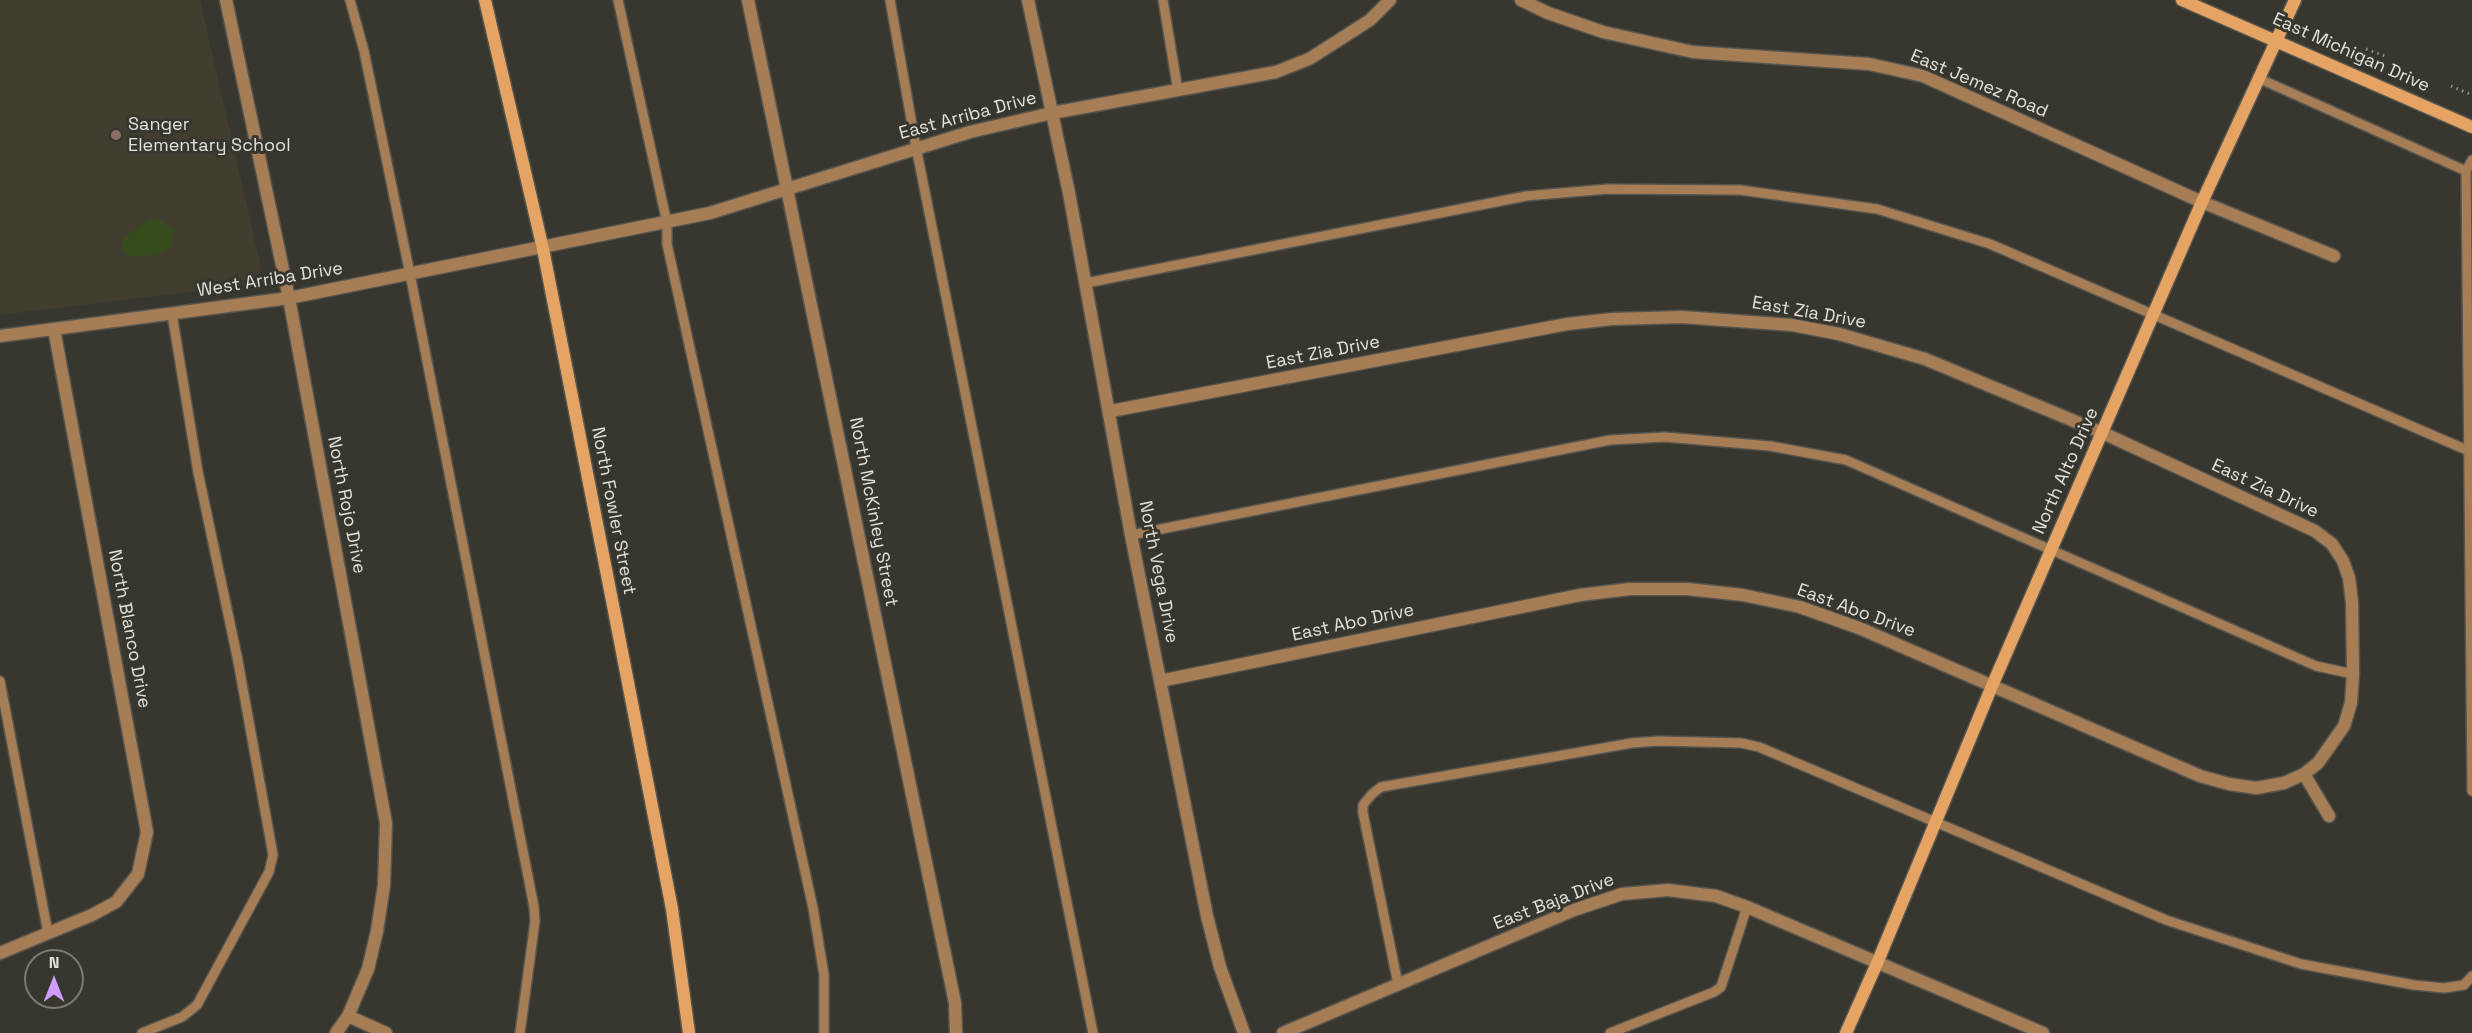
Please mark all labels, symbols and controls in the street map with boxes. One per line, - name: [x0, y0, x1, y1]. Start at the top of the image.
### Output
- street label: East Michigan Drive: [2269, 9, 2433, 97]
- street label: East Jemez Road: [1907, 45, 2051, 123]
- street label: East Arriba Drive: [897, 87, 1039, 145]
- place label: Sanger Elementary School: [128, 114, 291, 156]
- marker: Sanger Elementary School: [109, 128, 123, 142]
- street label: West Arriba Drive: [196, 258, 344, 302]
- street label: East Zia Drive: [1750, 292, 1868, 334]
- street label: East Zia Drive: [1264, 331, 1382, 375]
- street label: North Alto Drive: [2028, 404, 2104, 538]
- street label: North McKinley Street: [844, 416, 902, 608]
- street label: North Fowler Street: [586, 425, 640, 597]
- street label: North Rojo Drive: [322, 434, 370, 576]
- street label: East Zia Drive: [2208, 455, 2322, 523]
- street label: North Vega Drive: [1134, 499, 1182, 645]
- street label: North Blanco Drive: [103, 548, 155, 710]
- street label: East Abo Drive: [1794, 580, 1918, 642]
- street label: East Abo Drive: [1290, 600, 1416, 646]
- street label: East Baja Drive: [1491, 869, 1617, 935]
- north arrow: [24, 949, 84, 1009]
- text: N: [49, 952, 59, 973]

